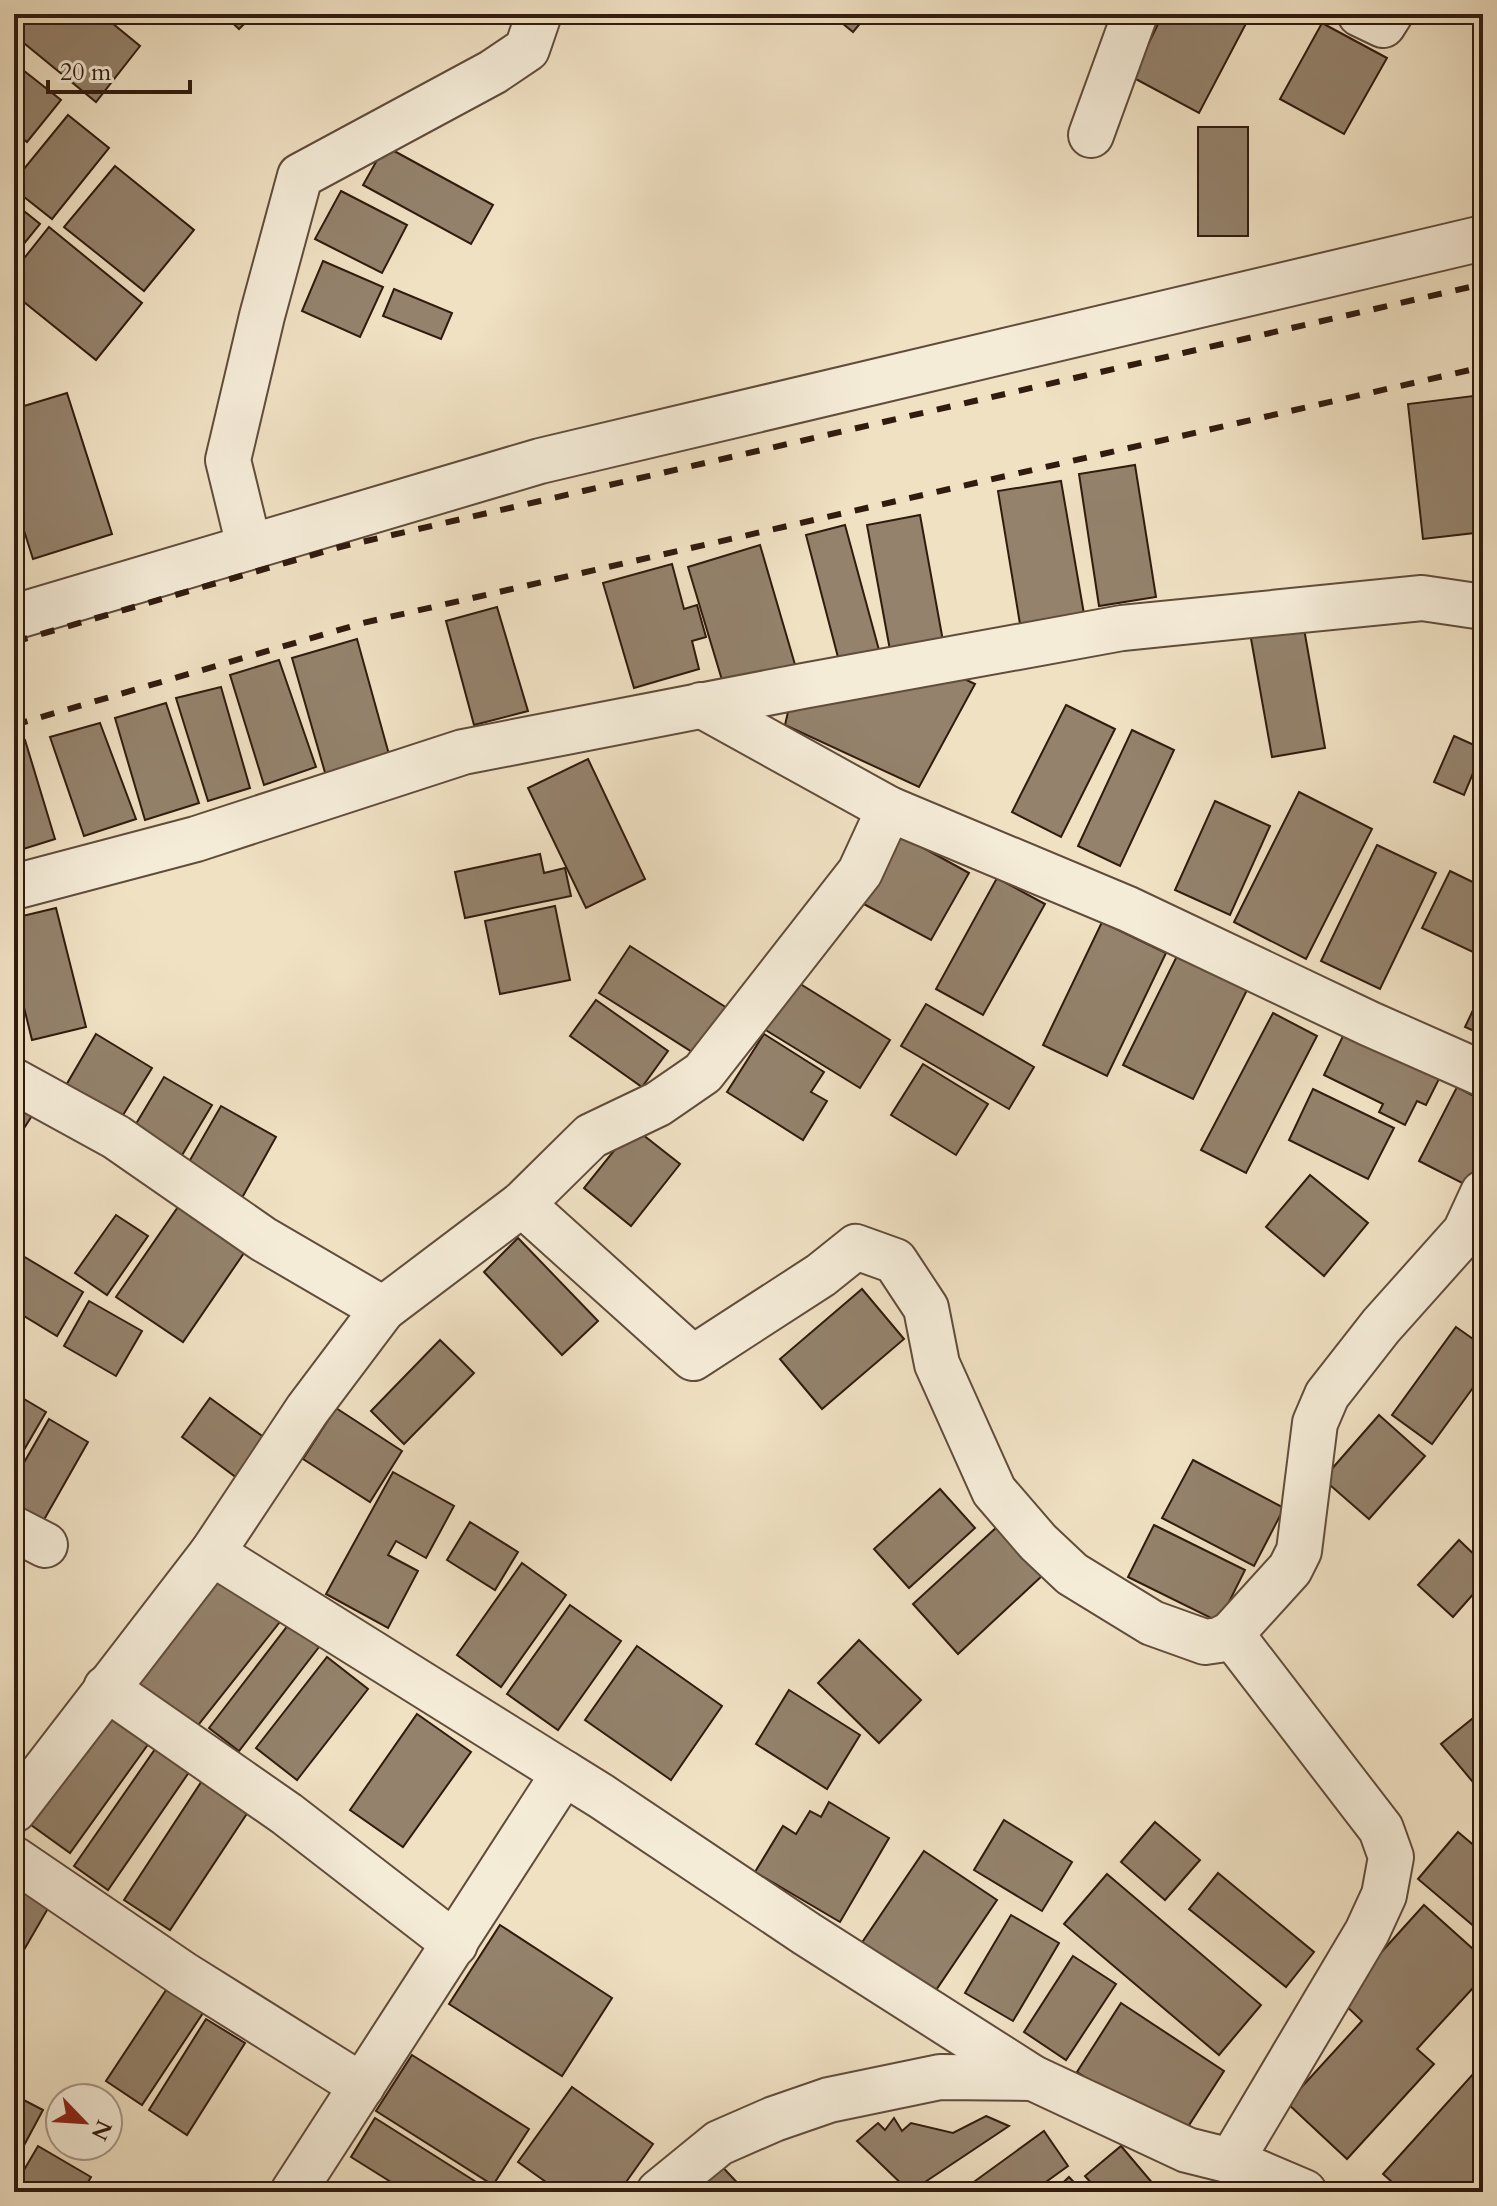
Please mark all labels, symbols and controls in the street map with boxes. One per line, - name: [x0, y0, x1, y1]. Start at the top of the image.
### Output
- scale bar: [48, 44, 190, 94]
- text: 20 m: [60, 56, 112, 89]
- north arrow: [44, 2082, 124, 2162]
- text: N: [84, 2115, 119, 2145]

